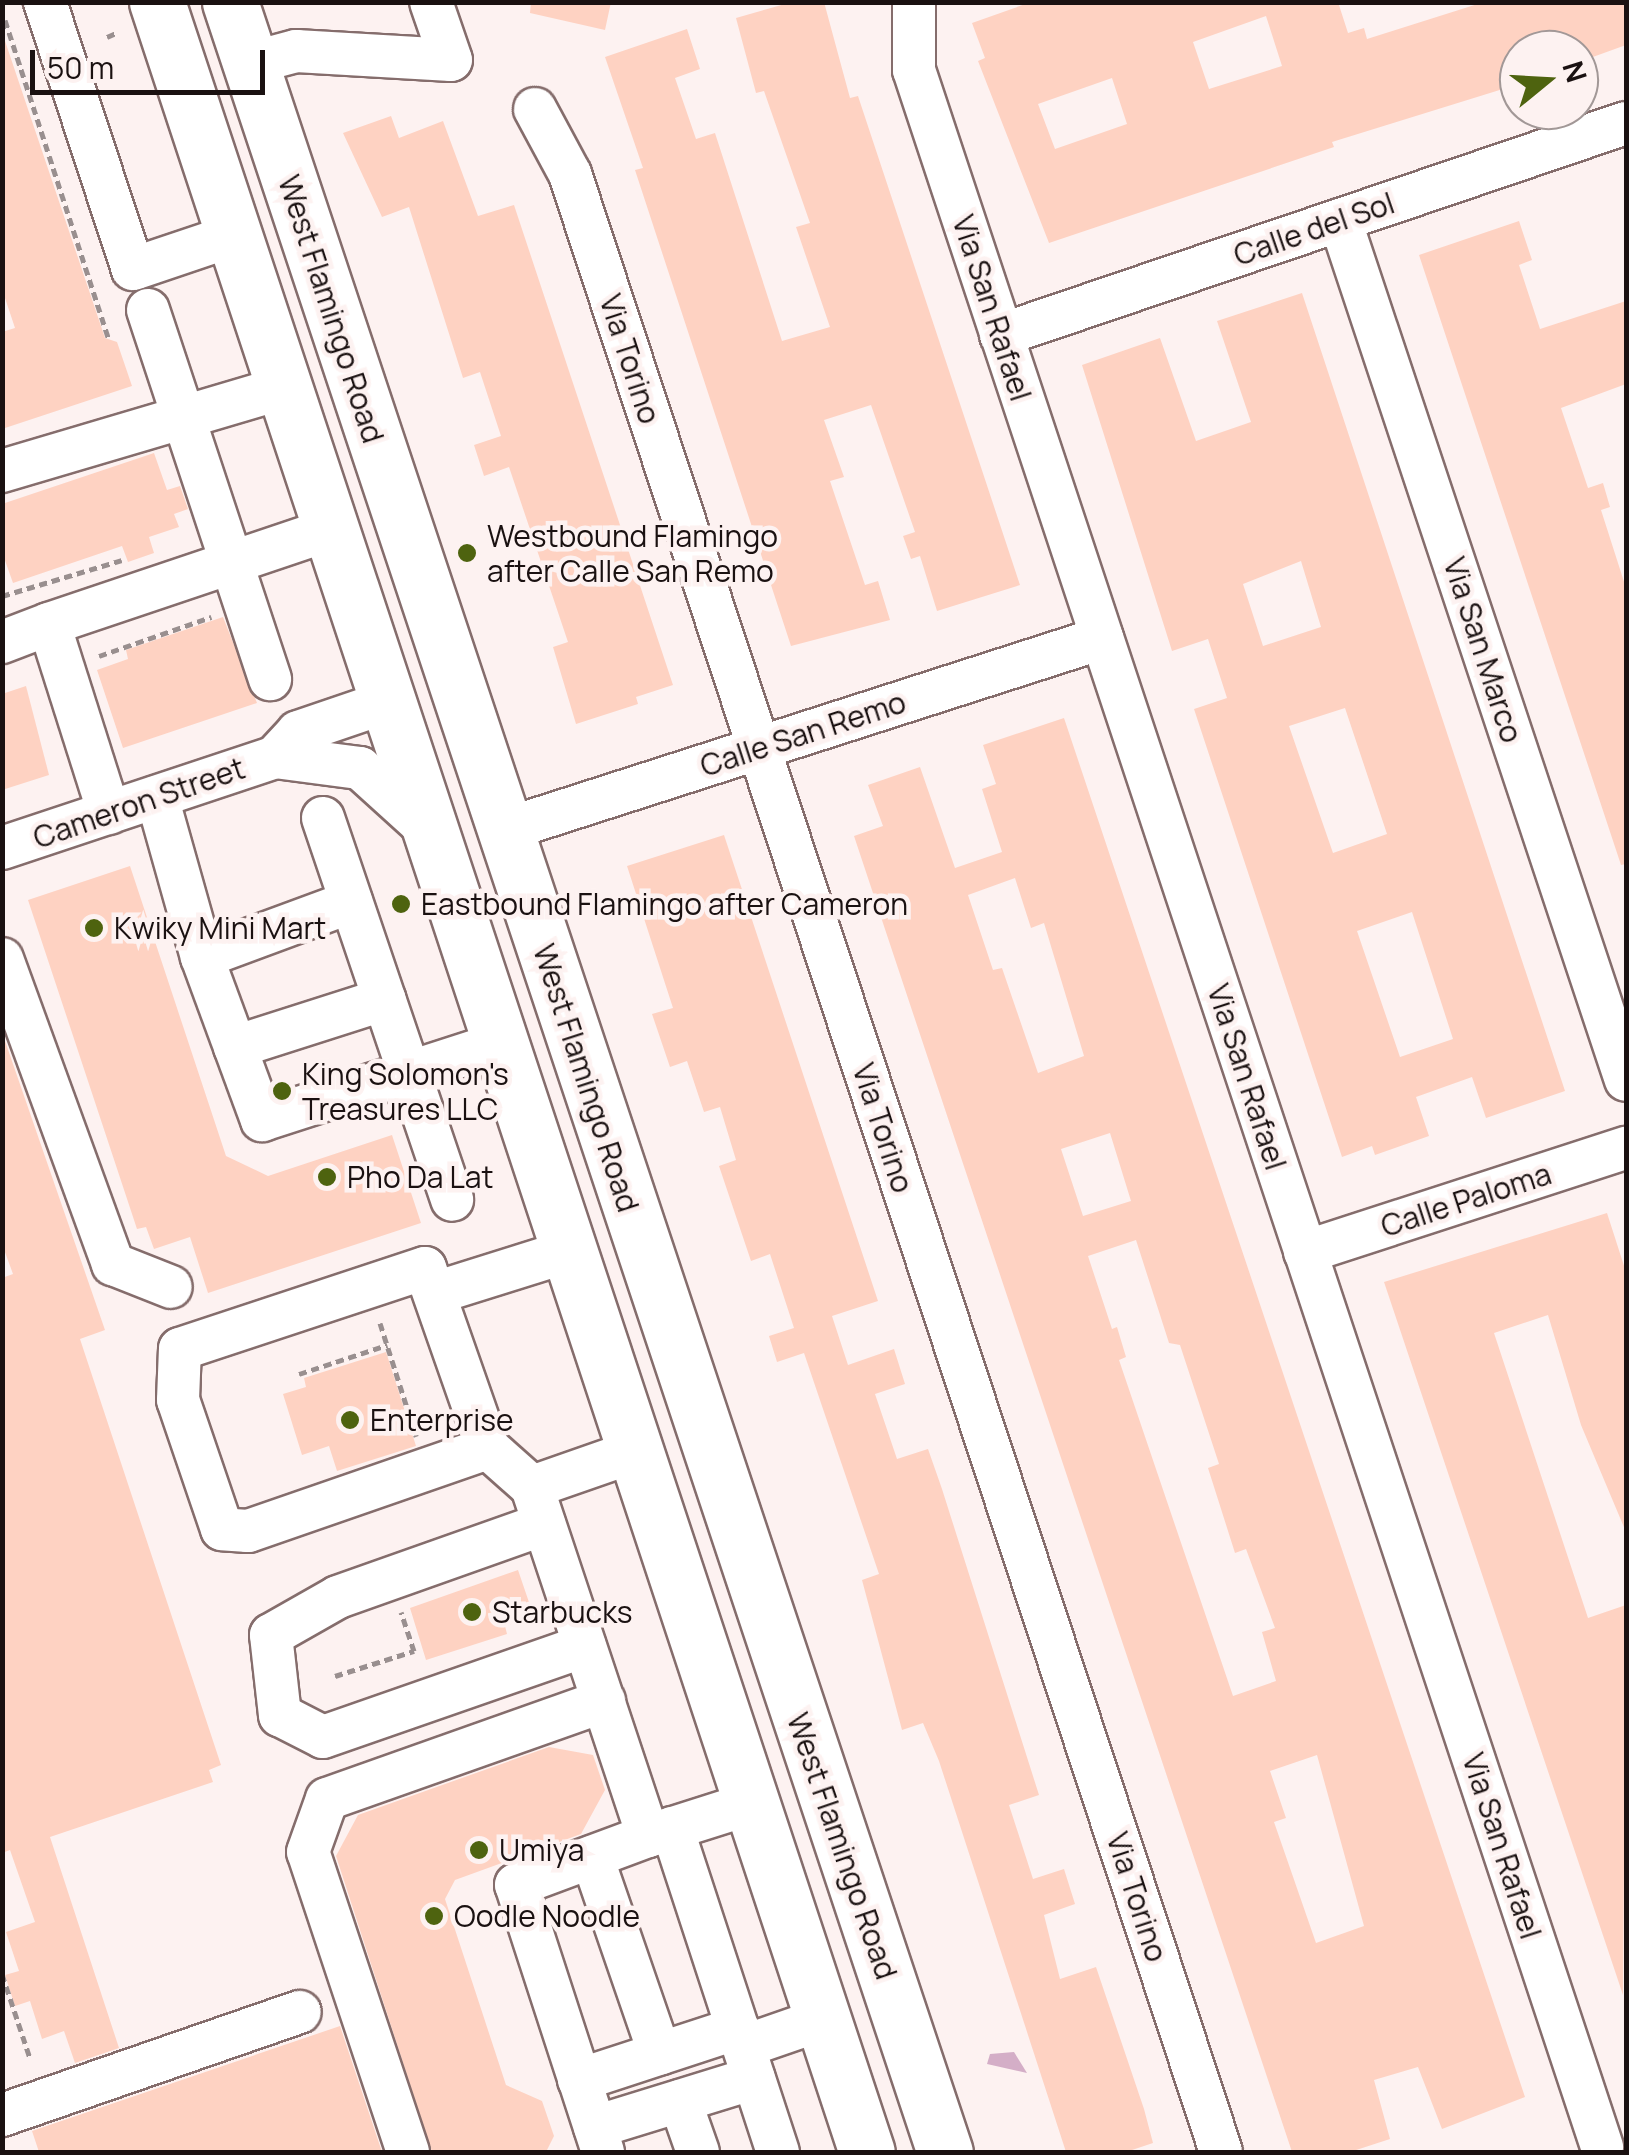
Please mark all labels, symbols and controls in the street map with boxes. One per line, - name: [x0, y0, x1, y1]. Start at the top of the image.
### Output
- scale bar: [35, 30, 270, 92]
- north arrow: [1499, 30, 1599, 130]
- text: 50 m: [47, 47, 114, 88]
- text: N: [1554, 56, 1597, 87]
- street label: West Flamingo Road: [271, 171, 391, 447]
- street label: Calle del Sol: [1229, 185, 1399, 273]
- street label: Via San Rafael: [945, 211, 1039, 405]
- street label: Via Torino: [592, 290, 668, 428]
- place label: Westbound Flamingo after Calle San Remo: [487, 518, 778, 588]
- marker: Westbound Flamingo after Calle San Remo: [456, 542, 478, 564]
- street label: Via San Marco: [1436, 553, 1530, 747]
- street label: Calle San Remo: [696, 684, 910, 784]
- street label: Cameron Street: [29, 750, 249, 856]
- place label: Eastbound Flamingo after Cameron: [421, 886, 908, 922]
- marker: Eastbound Flamingo after Cameron: [390, 893, 412, 915]
- place label: Kwiky Mini Mart: [114, 910, 326, 946]
- marker: Kwiky Mini Mart: [83, 917, 105, 939]
- street label: West Flamingo Road: [526, 940, 646, 1216]
- street label: Via San Rafael: [1200, 980, 1294, 1174]
- place label: King Solomon's Treasures LLC: [302, 1056, 509, 1126]
- street label: Via Torino: [845, 1059, 921, 1197]
- marker: King Solomon's Treasures LLC: [271, 1080, 293, 1102]
- street label: Calle Paloma: [1376, 1156, 1556, 1244]
- place label: Pho Da Lat: [347, 1159, 493, 1195]
- marker: Pho Da Lat: [316, 1166, 338, 1188]
- place label: Enterprise: [370, 1402, 514, 1438]
- marker: Enterprise: [339, 1409, 361, 1431]
- place label: Starbucks: [492, 1594, 633, 1630]
- marker: Starbucks: [461, 1601, 483, 1623]
- street label: West Flamingo Road: [780, 1708, 904, 1984]
- street label: Via San Rafael: [1455, 1749, 1549, 1943]
- street label: Via Torino: [1099, 1828, 1175, 1966]
- place label: Umiya: [499, 1832, 584, 1868]
- marker: Umiya: [468, 1839, 490, 1861]
- place label: Oodle Noodle: [454, 1898, 640, 1934]
- marker: Oodle Noodle: [423, 1905, 445, 1927]

